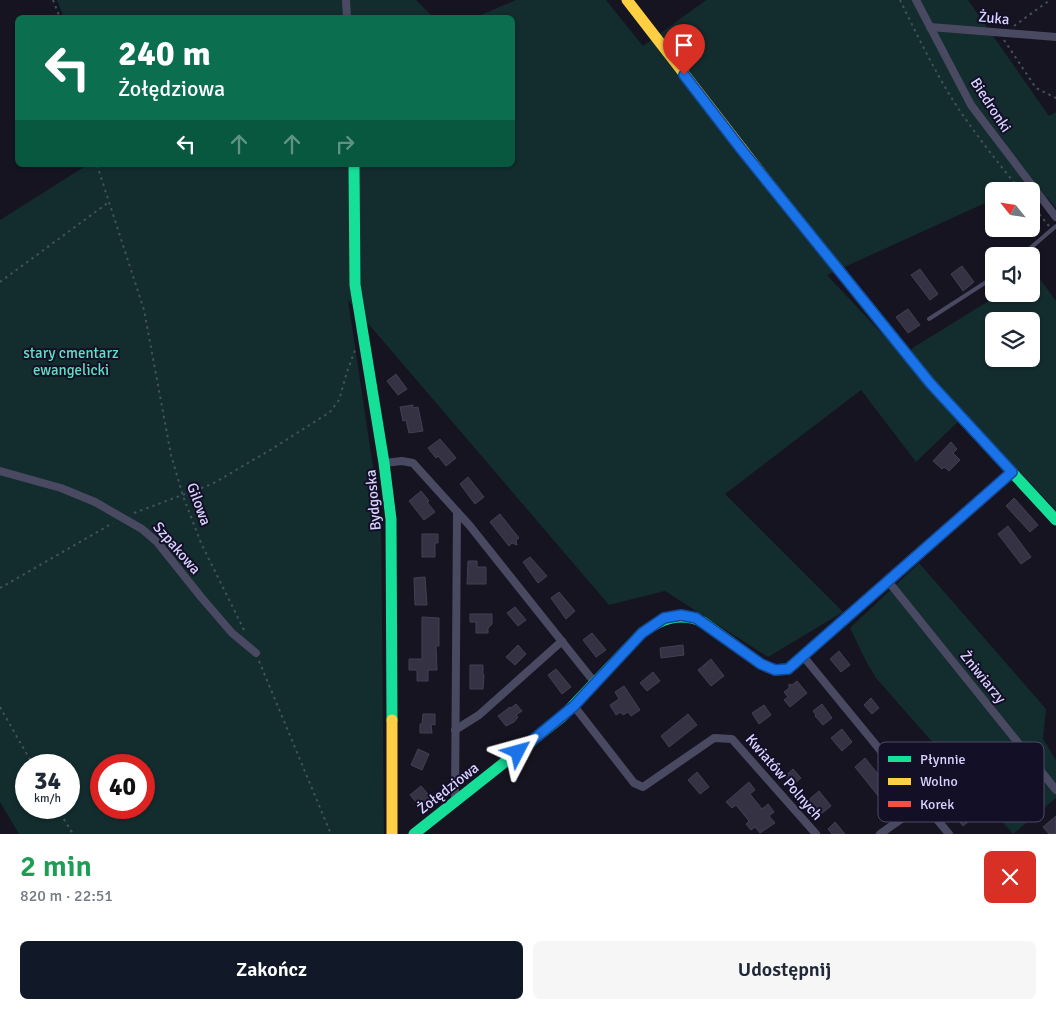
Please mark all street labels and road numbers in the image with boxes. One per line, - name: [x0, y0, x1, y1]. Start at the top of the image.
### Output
- street label: Żuka: [978, 8, 1010, 28]
- street label: Biedronki: [967, 74, 1015, 136]
- street label: Bydgoska: [361, 469, 385, 531]
- street label: Gilowa: [183, 480, 215, 528]
- street label: Szpakowa: [149, 518, 205, 578]
- street label: Żniwiarzy: [956, 647, 1010, 707]
- street label: Kwiatów Polnych: [742, 730, 826, 824]
- street label: Żołędziowa: [414, 758, 482, 818]

